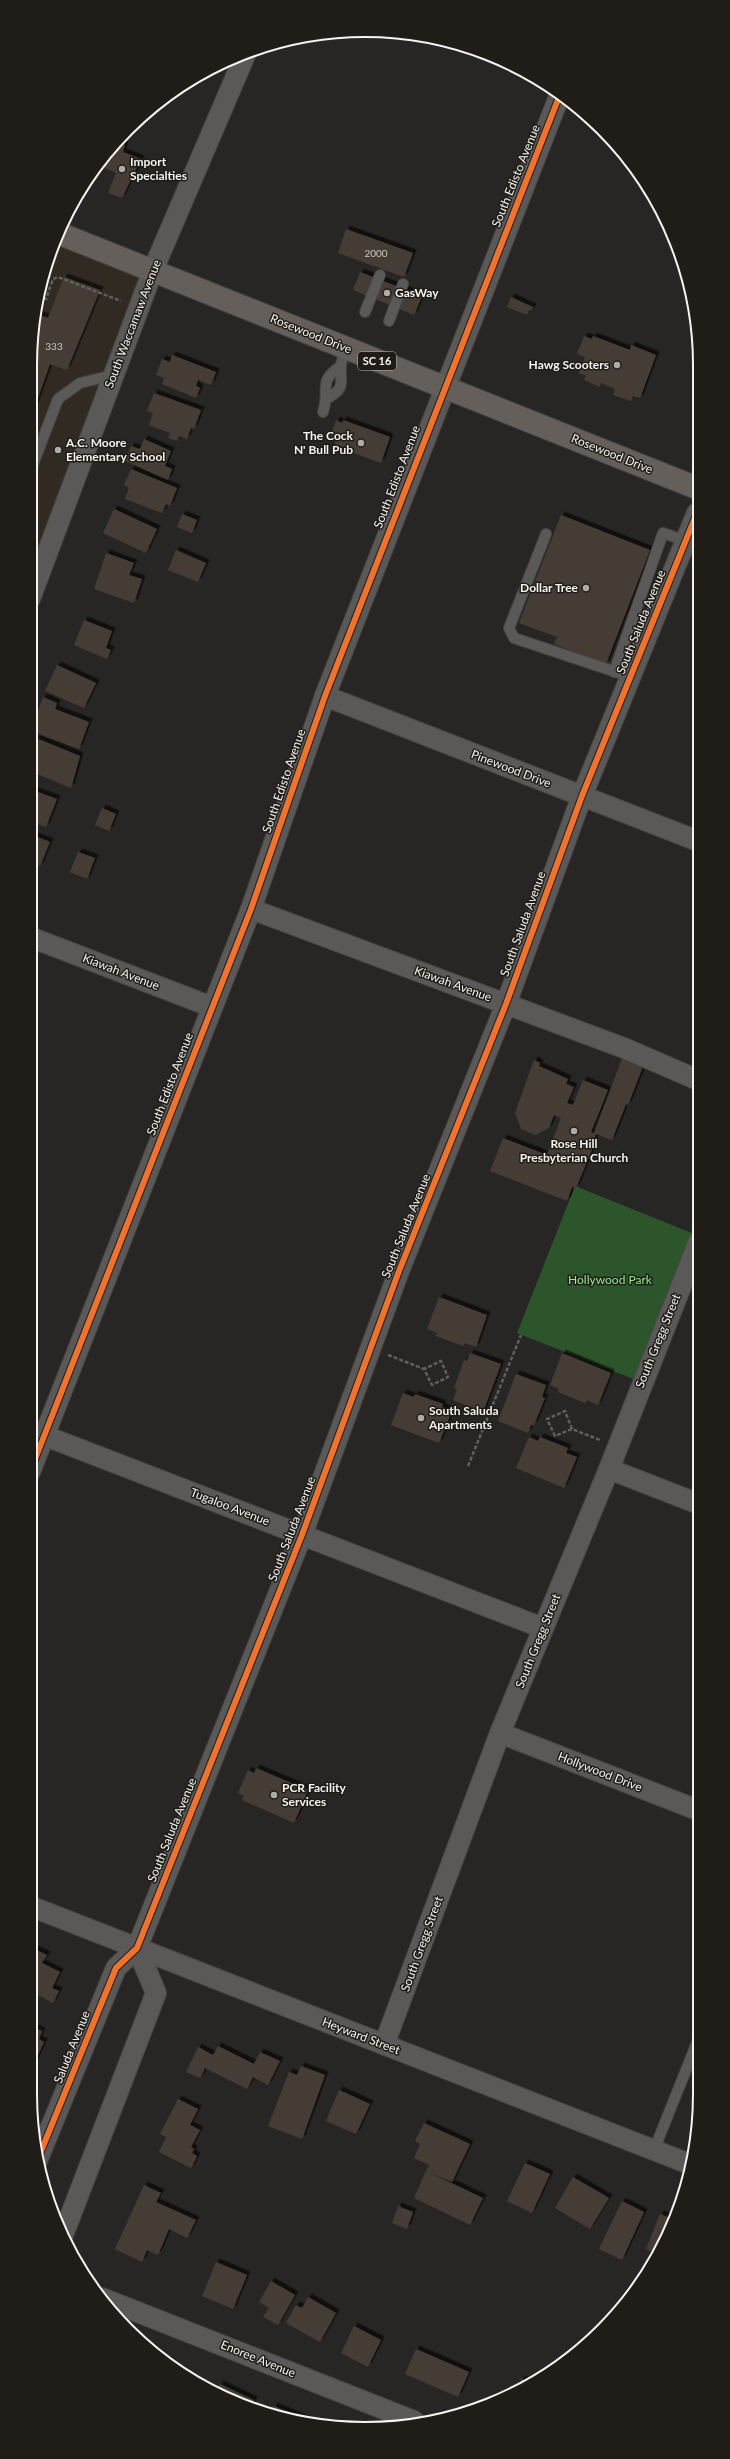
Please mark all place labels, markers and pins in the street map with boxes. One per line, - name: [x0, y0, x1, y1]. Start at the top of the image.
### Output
- place label: Import Specialties: [130, 154, 187, 183]
- marker: Import Specialties: [117, 164, 127, 174]
- place label: GasWay: [395, 285, 439, 300]
- marker: GasWay: [382, 288, 392, 298]
- place label: Hawg Scooters: [529, 357, 609, 372]
- marker: Hawg Scooters: [612, 360, 622, 370]
- place label: The Cock N' Bull Pub: [294, 428, 354, 457]
- place label: A.C. Moore Elementary School: [65, 435, 165, 464]
- marker: The Cock N' Bull Pub: [356, 438, 366, 448]
- marker: A.C. Moore Elementary School: [53, 445, 63, 455]
- place label: Dollar Tree: [520, 580, 579, 595]
- marker: Dollar Tree: [581, 583, 591, 593]
- marker: Rose Hill Presbyterian Church: [569, 1126, 579, 1136]
- place label: Rose Hill Presbyterian Church: [520, 1136, 629, 1165]
- place label: South Saluda Apartments: [428, 1403, 499, 1432]
- marker: South Saluda Apartments: [416, 1413, 426, 1423]
- place label: PCR Facility Services: [282, 1780, 346, 1809]
- marker: PCR Facility Services: [269, 1790, 279, 1800]

